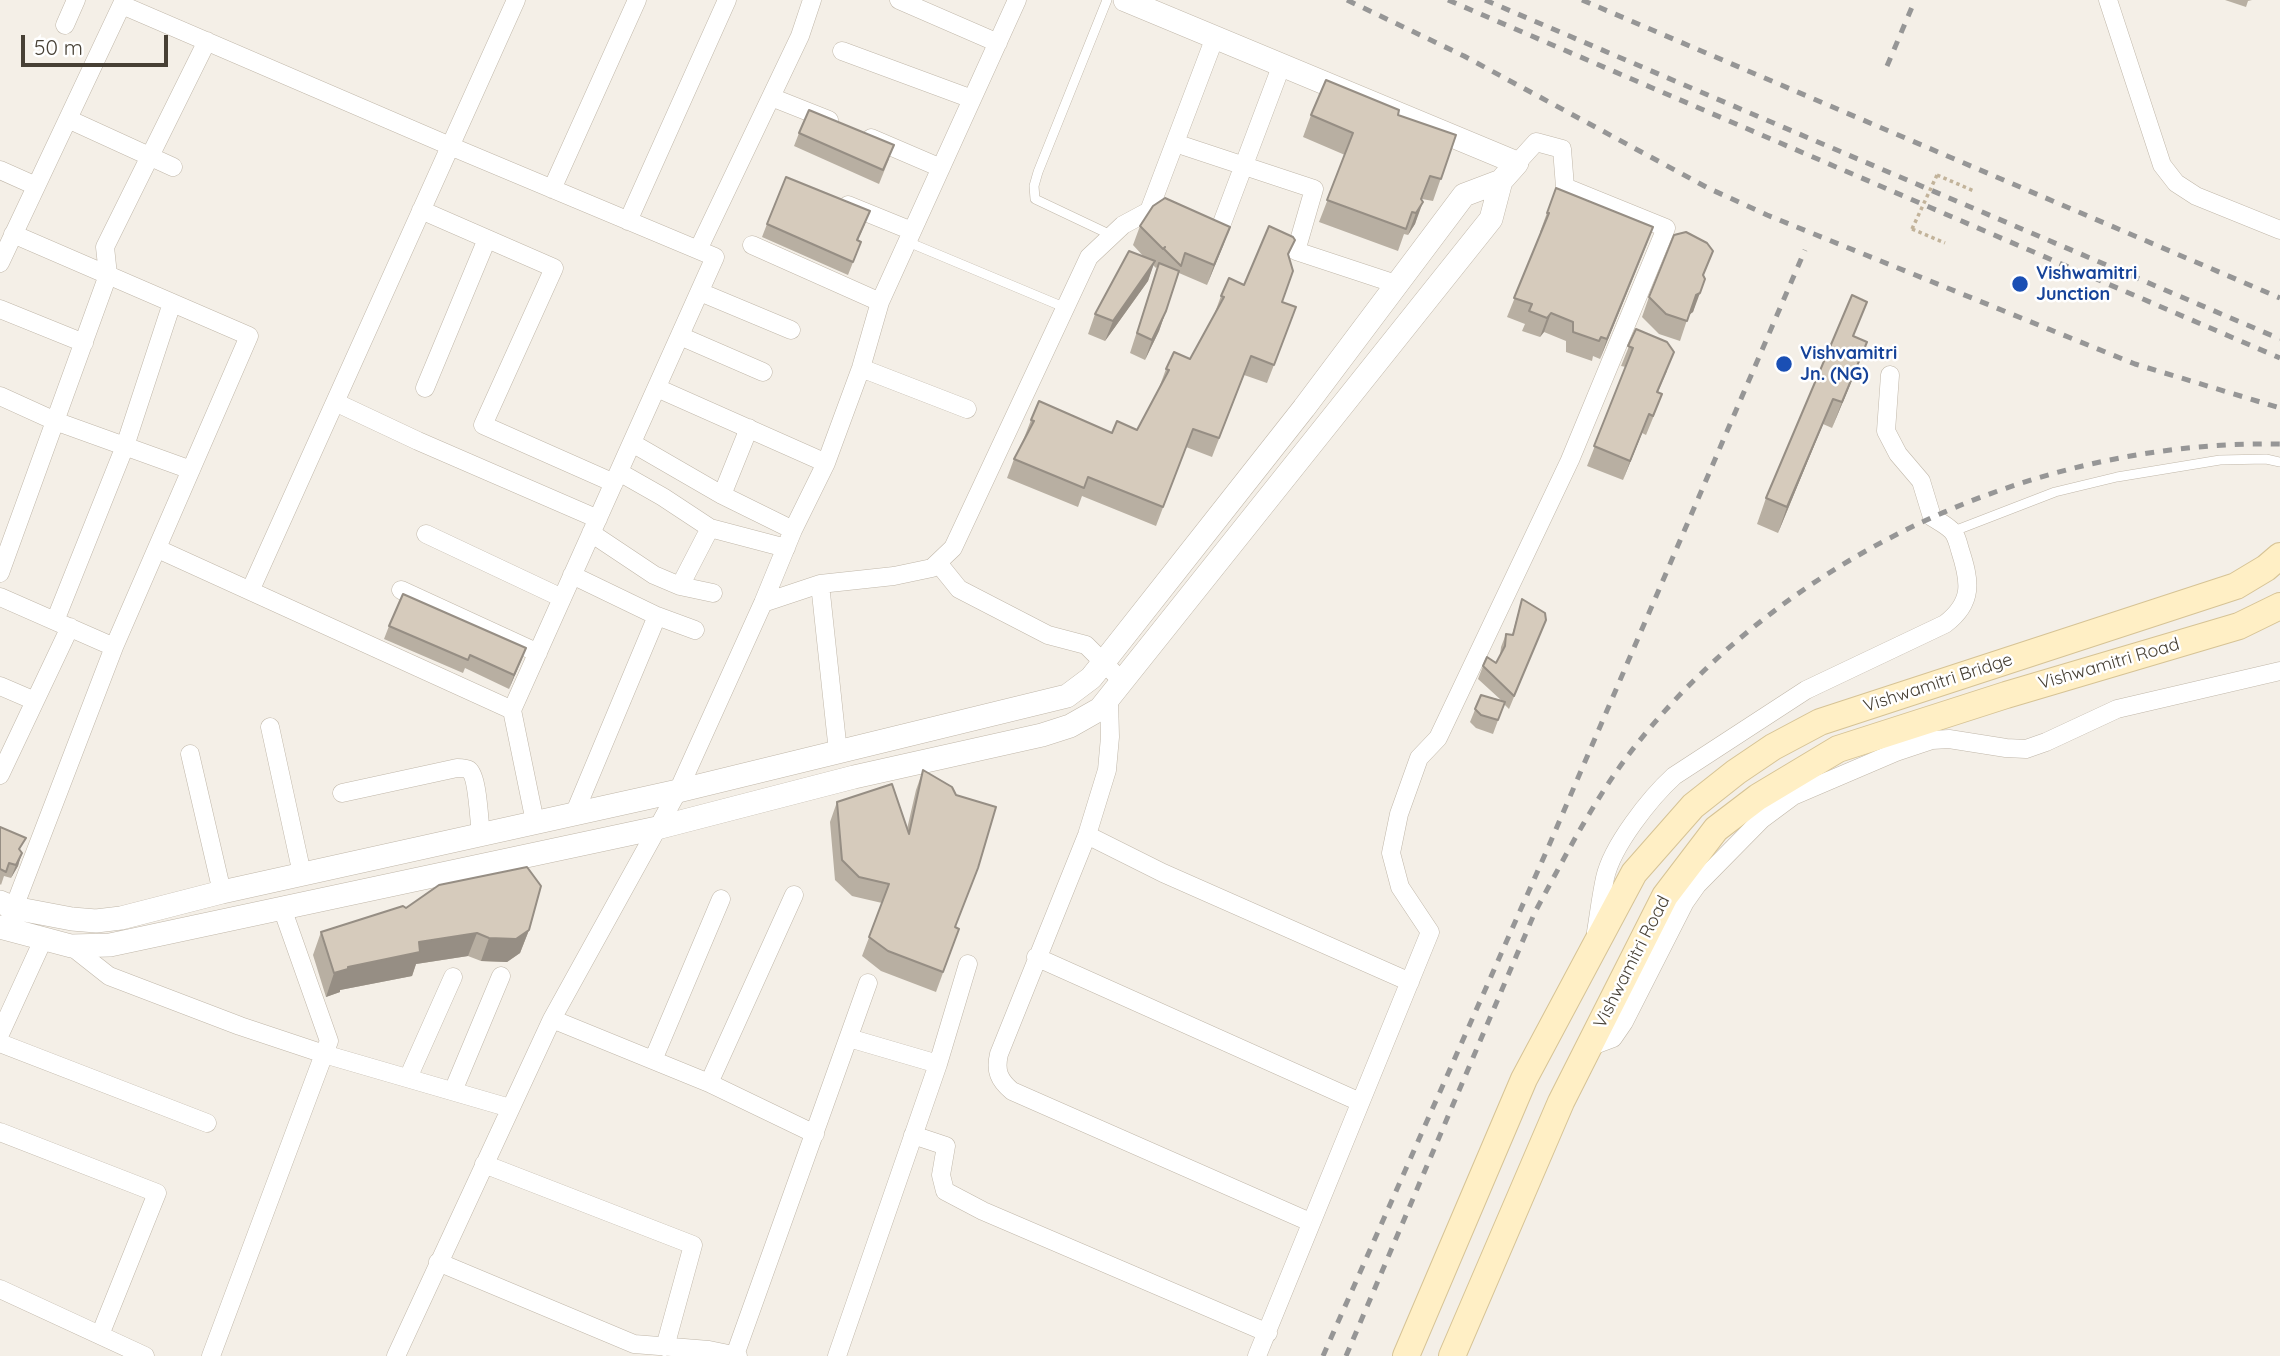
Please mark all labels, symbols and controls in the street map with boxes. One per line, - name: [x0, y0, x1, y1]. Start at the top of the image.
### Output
- scale bar: [24, 21, 172, 65]
- text: 50 m: [34, 34, 83, 60]
- place label: Vishwamitri Junction: [2036, 263, 2137, 306]
- marker: Vishwamitri Junction: [2010, 274, 2030, 294]
- place label: Vishvamitri Jn. (NG): [1800, 343, 1897, 386]
- marker: Vishvamitri Jn. (NG): [1774, 354, 1794, 374]
- street label: Vishwamitri Road: [2036, 634, 2182, 694]
- street label: Vishwamitri Bridge: [1861, 649, 2015, 717]
- street label: Vishwamitri Road: [1589, 892, 1675, 1032]

